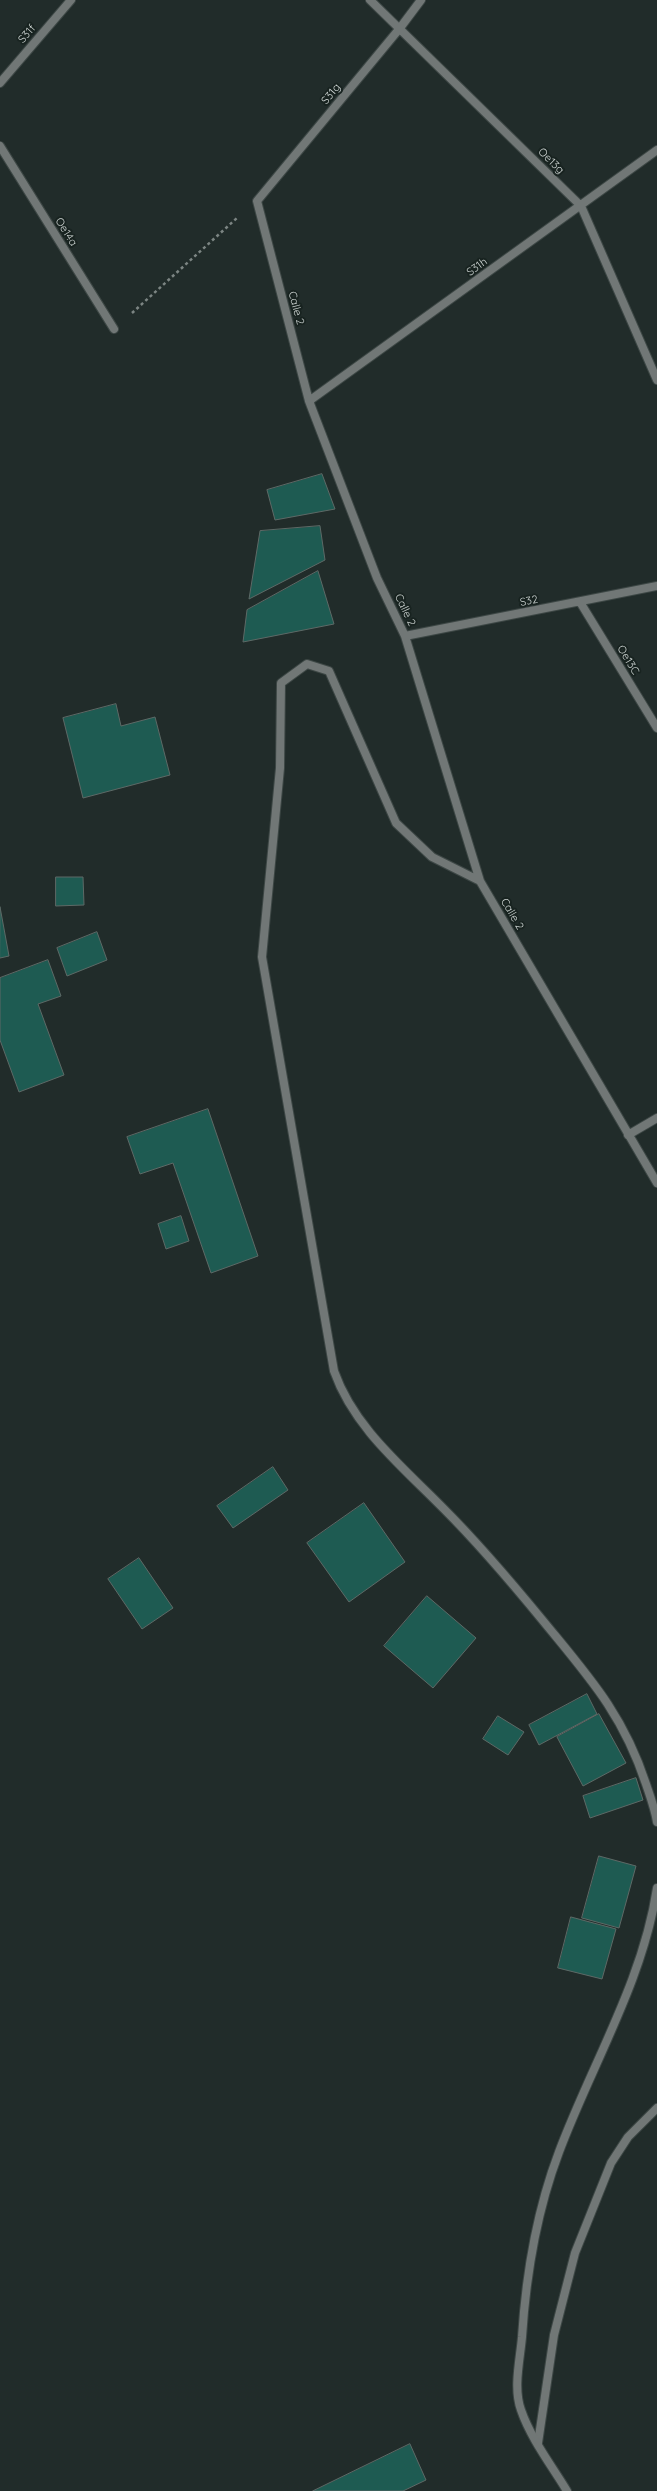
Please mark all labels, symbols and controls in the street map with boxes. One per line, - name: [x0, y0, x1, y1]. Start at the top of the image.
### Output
- street label: S31f: [15, 22, 39, 46]
- street label: S31g: [319, 81, 343, 107]
- street label: Oe13g: [535, 145, 567, 177]
- street label: Oe14a: [52, 215, 80, 249]
- street label: S31h: [464, 255, 490, 279]
- street label: Calle 2: [285, 290, 307, 326]
- street label: Calle 2: [392, 592, 418, 628]
- street label: S32: [519, 593, 539, 609]
- street label: Oe13C: [614, 643, 642, 677]
- street label: Calle 2: [498, 896, 526, 932]

